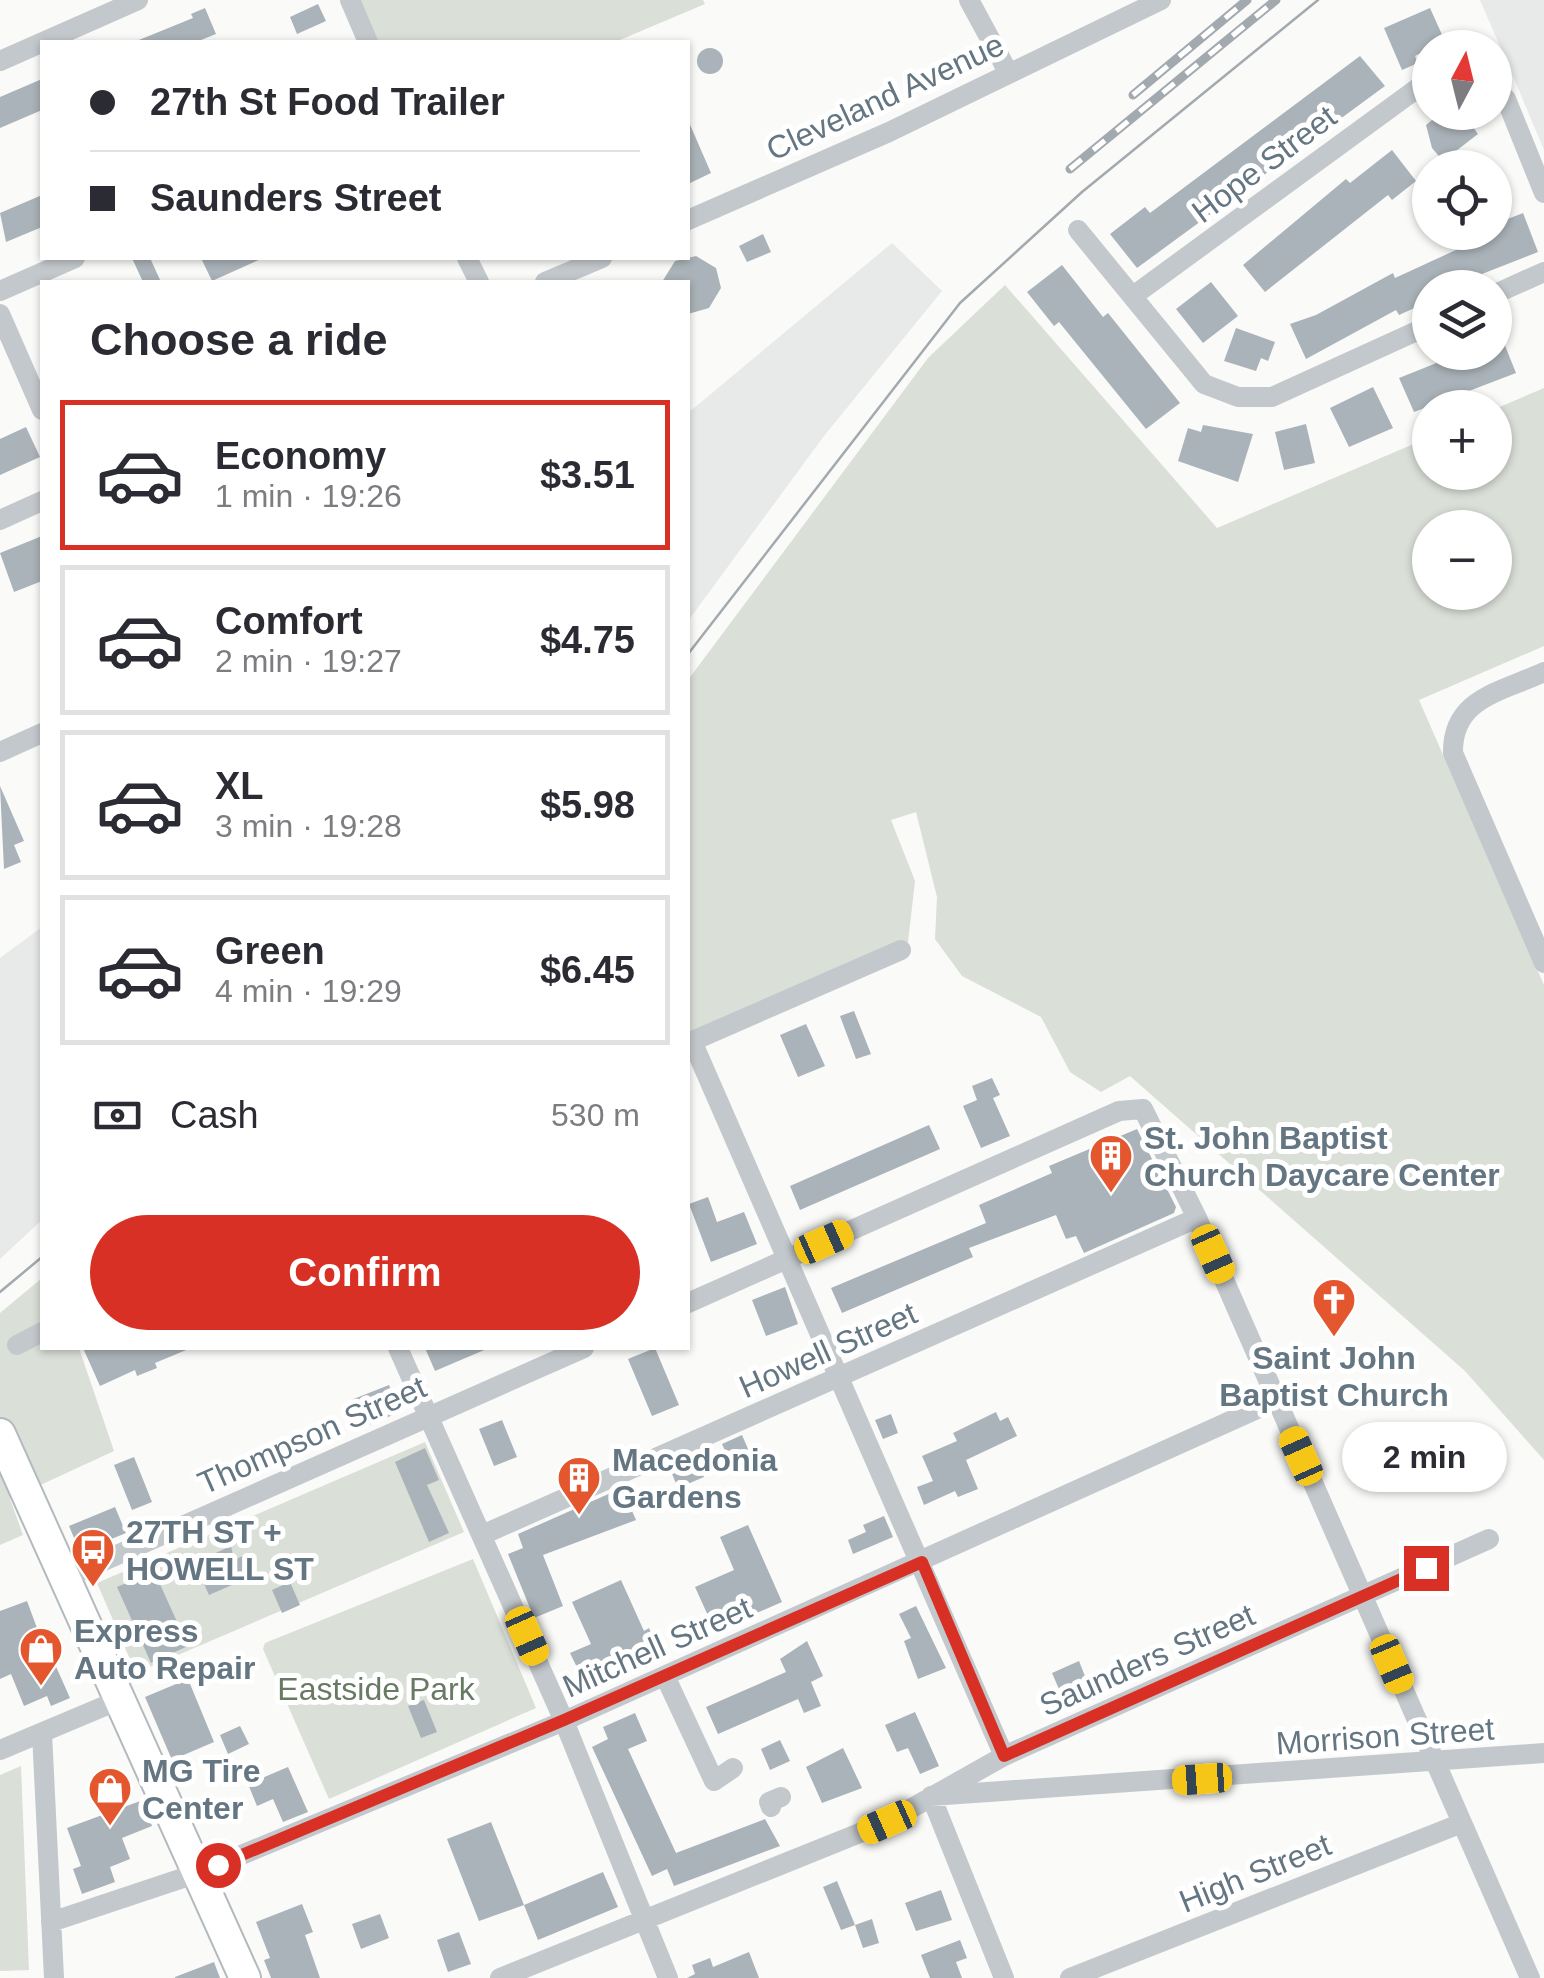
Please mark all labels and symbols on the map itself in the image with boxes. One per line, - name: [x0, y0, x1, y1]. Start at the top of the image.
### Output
- street label: Cleveland Avenue: [761, 26, 1009, 168]
- north arrow: [1412, 30, 1512, 130]
- street label: Hope Street: [1185, 98, 1343, 230]
- place label: St. John Baptist Church Daycare Center: [1144, 1120, 1500, 1193]
- building icon: St. John Baptist Church Daycare Center: [1088, 1133, 1134, 1194]
- car: [790, 1216, 858, 1268]
- car: [1187, 1220, 1239, 1288]
- church icon: Saint John Baptist Church: [1311, 1277, 1357, 1338]
- street label: Howell Street: [734, 1295, 922, 1405]
- place label: Saint John Baptist Church: [1219, 1340, 1449, 1413]
- street label: Thompson Street: [193, 1369, 432, 1501]
- car: [1275, 1422, 1327, 1490]
- callout: 2 min: [1344, 1423, 1508, 1493]
- place label: Macedonia Gardens: [612, 1442, 778, 1515]
- building icon: Macedonia Gardens: [556, 1455, 602, 1516]
- place label: 27TH ST + HOWELL ST: [126, 1514, 314, 1587]
- bus stop icon: 27TH ST + HOWELL ST: [70, 1527, 116, 1588]
- route end: [1404, 1546, 1449, 1591]
- street label: Mitchell Street: [557, 1589, 757, 1705]
- street label: Saunders Street: [1034, 1596, 1260, 1723]
- car: [501, 1602, 553, 1670]
- place label: Express Auto Repair: [74, 1613, 255, 1686]
- shop icon: Express Auto Repair: [18, 1626, 64, 1687]
- car: [1366, 1631, 1418, 1697]
- park label: Eastside Park: [277, 1671, 476, 1707]
- street label: Morrison Street: [1275, 1710, 1495, 1762]
- place label: MG Tire Center: [142, 1753, 261, 1826]
- car: [1171, 1762, 1233, 1796]
- shop icon: MG Tire Center: [87, 1766, 133, 1827]
- car: [853, 1796, 921, 1848]
- street label: High Street: [1174, 1826, 1336, 1920]
- route start: [196, 1843, 241, 1888]

